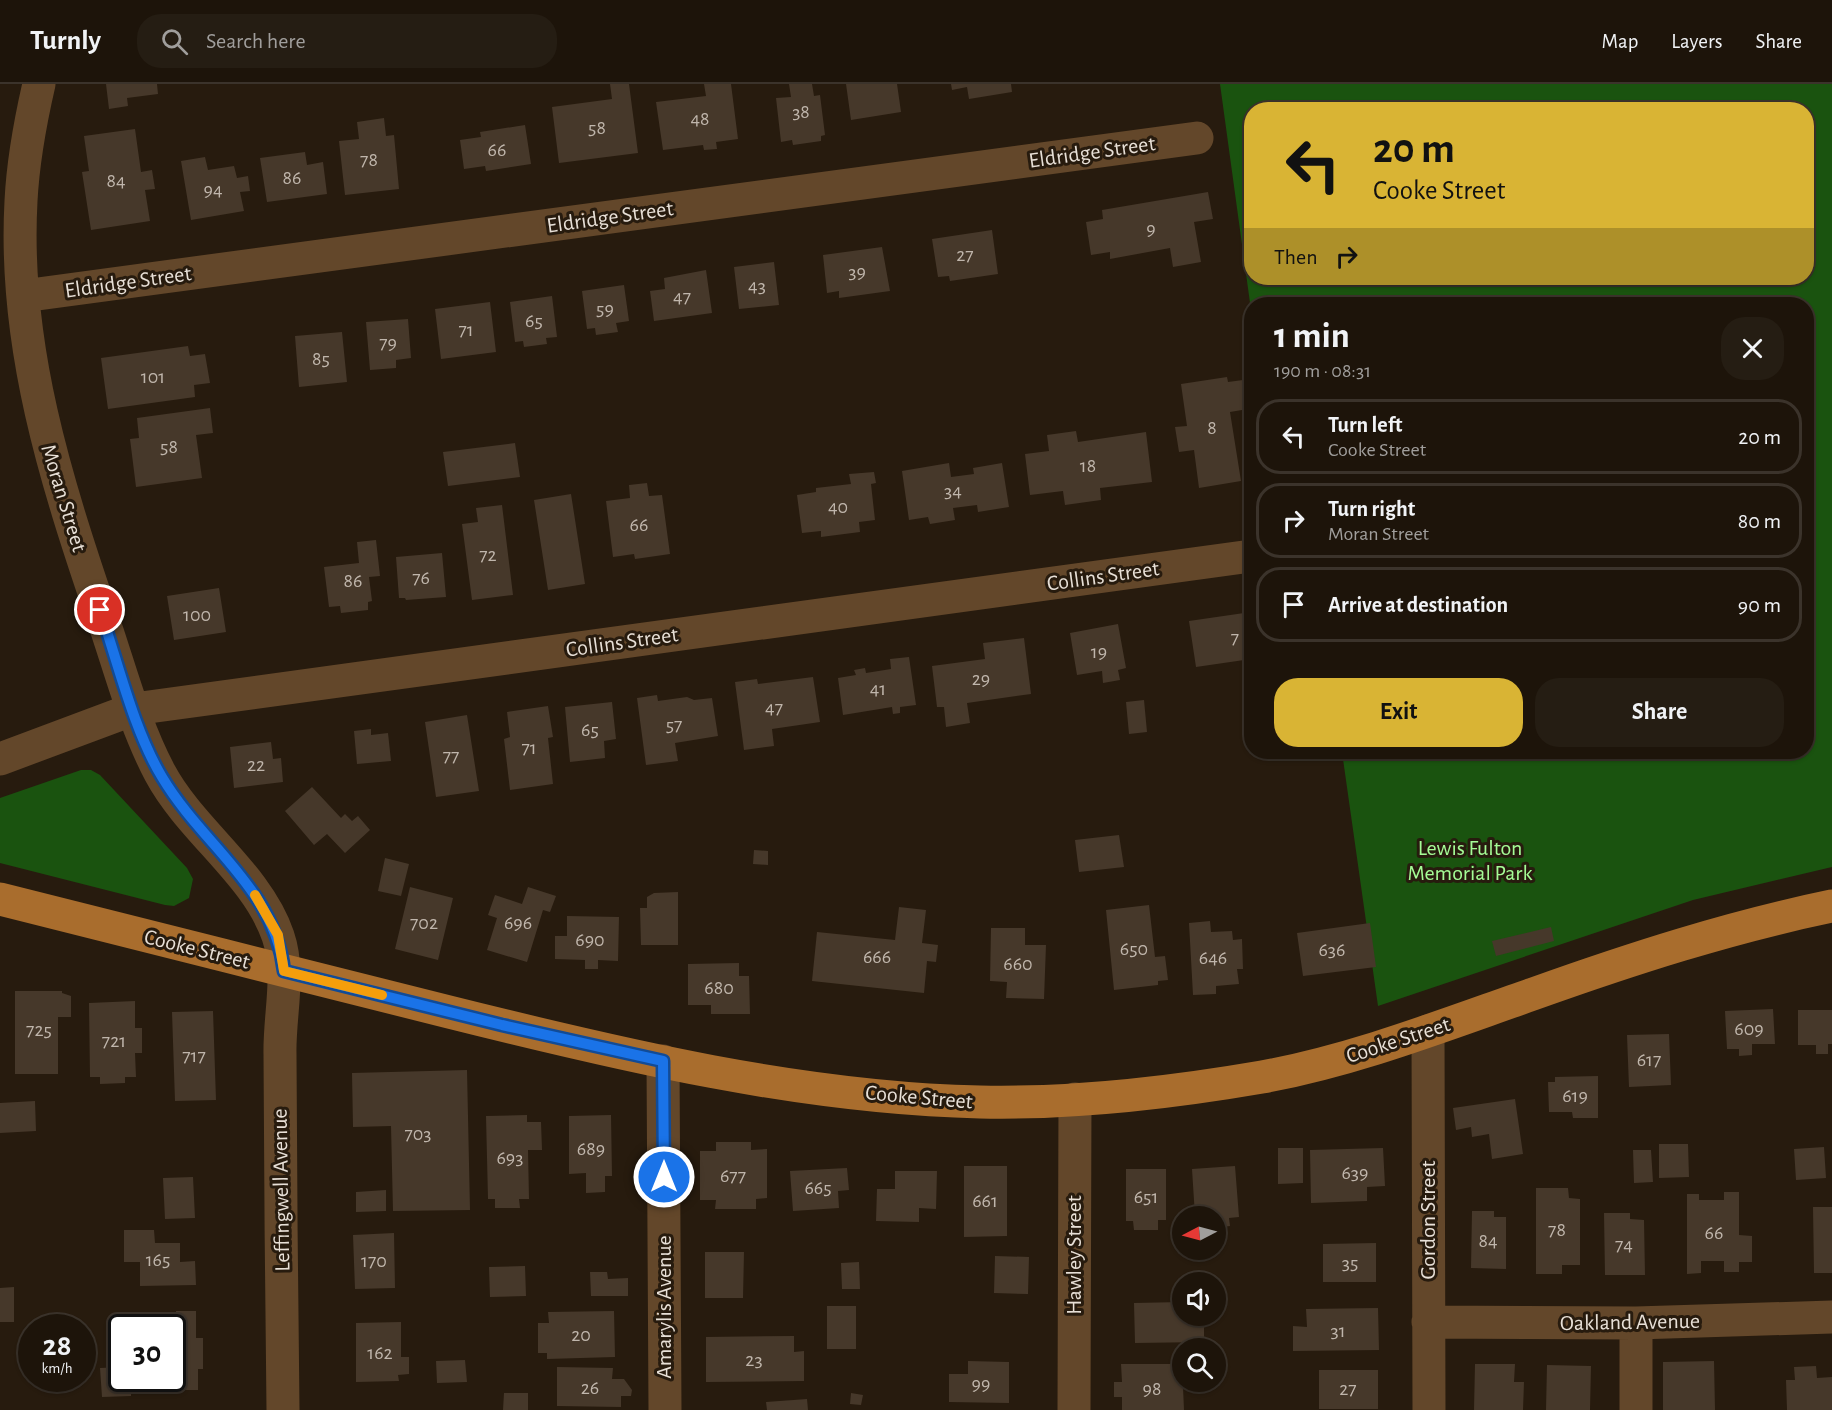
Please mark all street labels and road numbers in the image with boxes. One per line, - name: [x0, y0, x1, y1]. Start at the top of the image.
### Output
- street label: Eldridge Street: [1027, 132, 1157, 172]
- street label: Eldridge Street: [545, 197, 675, 237]
- street label: Eldridge Street: [63, 262, 193, 302]
- street label: Moran Street: [37, 442, 91, 554]
- street label: Collins Street: [1046, 557, 1160, 595]
- street label: Collins Street: [565, 623, 679, 661]
- street label: Cooke Street: [142, 925, 252, 973]
- street label: Cooke Street: [1343, 1013, 1453, 1067]
- street label: Cooke Street: [864, 1081, 974, 1113]
- street label: Leffingwell Avenue: [269, 1108, 293, 1272]
- street label: Gordon Street: [1417, 1160, 1439, 1280]
- street label: Hawley Street: [1063, 1195, 1085, 1315]
- street label: Amarylis Avenue: [653, 1235, 675, 1379]
- street label: Oakland Avenue: [1560, 1310, 1700, 1334]

